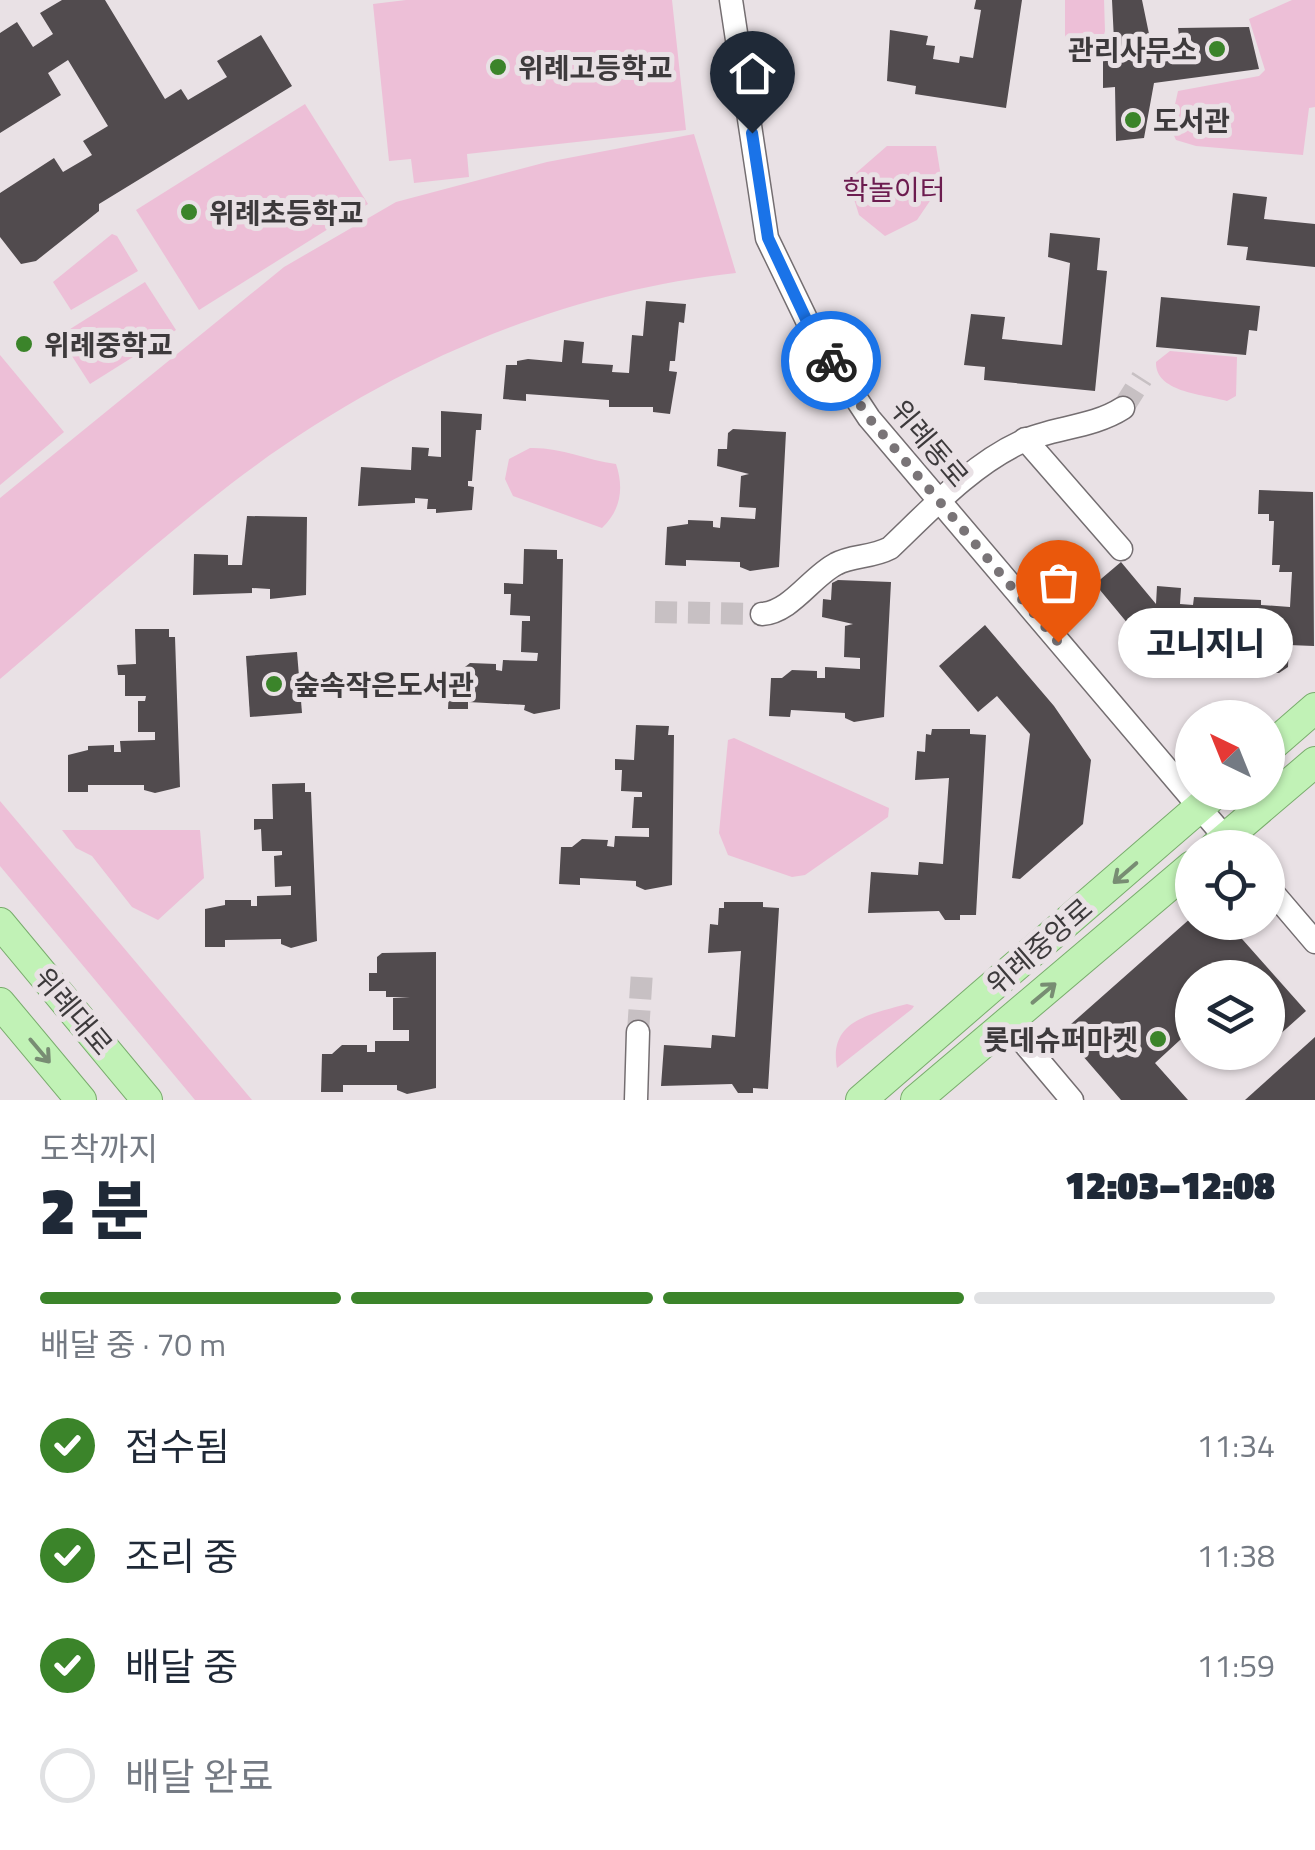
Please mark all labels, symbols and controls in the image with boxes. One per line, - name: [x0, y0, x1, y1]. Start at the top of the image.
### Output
- place label: 관리사무소: [1068, 28, 1197, 71]
- pin: [710, 31, 795, 134]
- marker: 관리사무소: [1206, 38, 1228, 60]
- place label: 위례고등학교: [518, 46, 673, 89]
- icon: home: [725, 46, 780, 101]
- marker: 위례고등학교: [487, 56, 509, 78]
- place label: 도서관: [1153, 99, 1230, 142]
- marker: 도서관: [1122, 109, 1144, 131]
- park label: 학놀이터: [842, 168, 946, 211]
- place label: 위례초등학교: [209, 191, 364, 234]
- marker: 위례초등학교: [178, 201, 200, 223]
- courier: [781, 311, 881, 411]
- place label: 위례중학교: [44, 323, 173, 366]
- marker: 위례중학교: [13, 333, 35, 355]
- icon: bike: [804, 334, 859, 389]
- street label: 위례동로: [880, 390, 980, 496]
- pin: [1016, 540, 1101, 643]
- icon: bag: [1031, 555, 1086, 610]
- callout: 고니지니: [1118, 607, 1293, 677]
- text: 고니지니: [1147, 619, 1264, 667]
- place label: 숲속작은도서관: [294, 663, 474, 706]
- marker: 숲속작은도서관: [263, 673, 285, 695]
- north arrow: [1175, 700, 1285, 810]
- map controls: [1175, 700, 1285, 1070]
- button: locate: [1175, 830, 1285, 940]
- one-way arrow: [1113, 861, 1138, 884]
- street label: 위례중앙로: [976, 888, 1102, 1004]
- street label: 위례대로: [24, 958, 124, 1064]
- button: layers: [1175, 960, 1285, 1070]
- one-way arrow: [1031, 982, 1057, 1004]
- place label: 롯데슈퍼마켓: [983, 1018, 1138, 1061]
- marker: 롯데슈퍼마켓: [1147, 1028, 1169, 1050]
- one-way arrow: [29, 1038, 51, 1064]
- text: 도착까지: [40, 1124, 158, 1172]
- text: 12:03–12:08: [1065, 1156, 1275, 1214]
- text: 2 분: [40, 1160, 150, 1259]
- text: 배달 중 · 70 m: [40, 1320, 226, 1368]
- text: 접수됨: [125, 1417, 230, 1475]
- icon: check: [40, 1418, 95, 1473]
- text: 11:34: [1196, 1421, 1275, 1469]
- text: 조리 중: [125, 1527, 238, 1585]
- icon: check: [40, 1528, 95, 1583]
- text: 11:38: [1196, 1531, 1275, 1579]
- text: 배달 중: [125, 1637, 238, 1695]
- icon: check: [40, 1638, 95, 1693]
- text: 11:59: [1196, 1641, 1275, 1689]
- text: 배달 완료: [125, 1747, 273, 1805]

